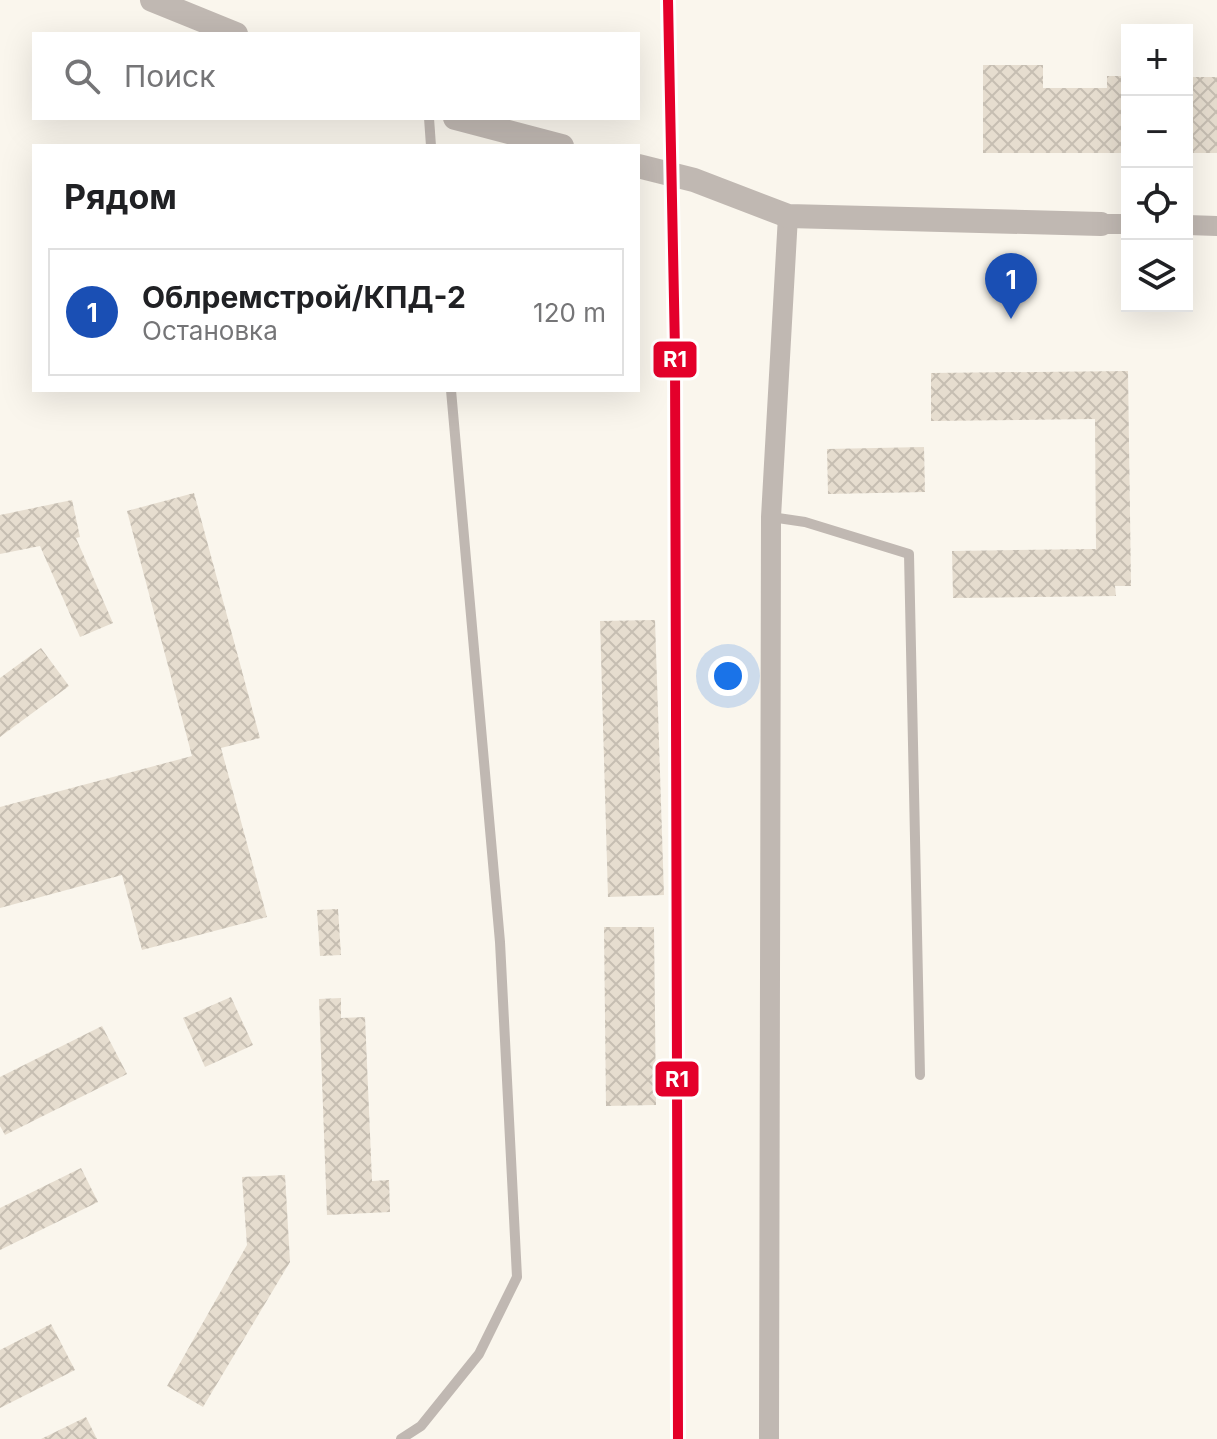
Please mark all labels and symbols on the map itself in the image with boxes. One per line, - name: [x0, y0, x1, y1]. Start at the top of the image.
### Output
- pin: 1: [985, 253, 1037, 319]
- line badge: R1: [652, 340, 698, 379]
- text: R1: [663, 346, 687, 372]
- your location: [708, 656, 748, 696]
- line badge: R1: [654, 1060, 700, 1098]
- text: R1: [665, 1066, 689, 1092]

